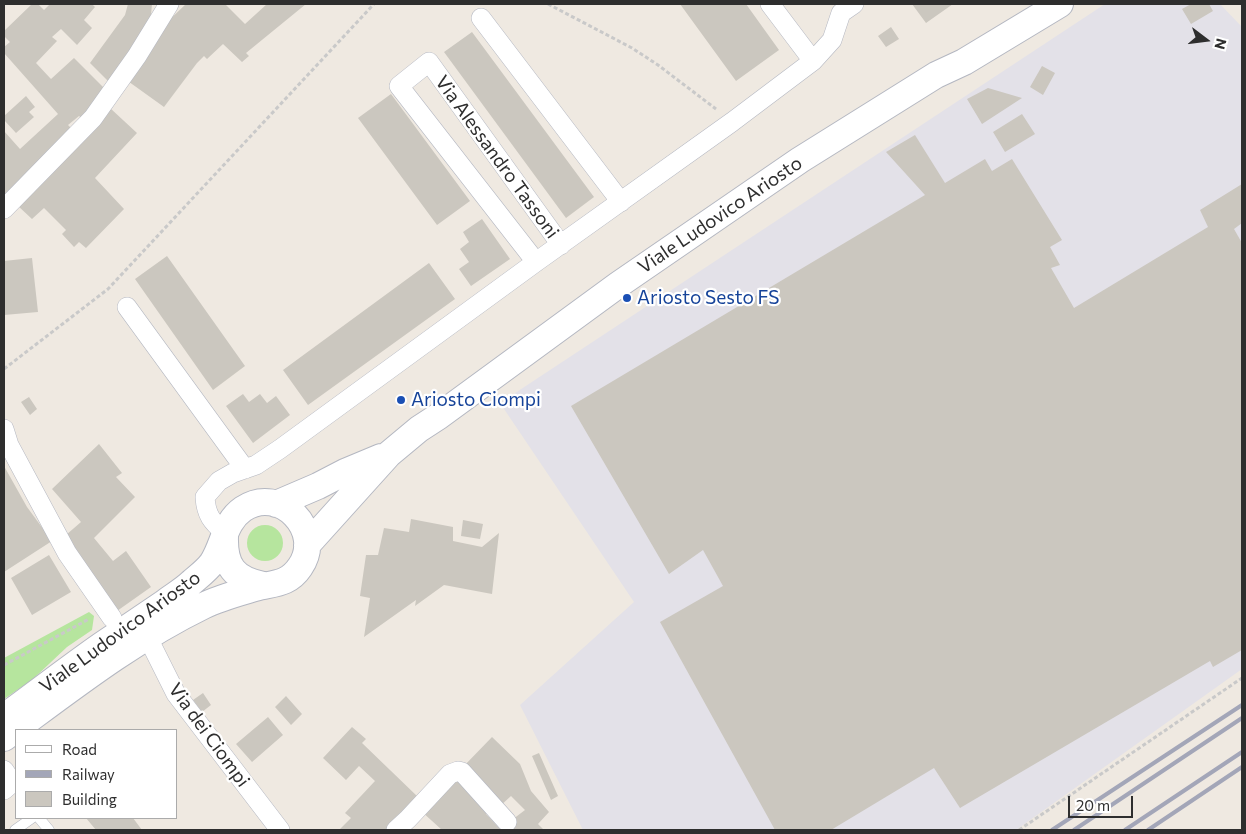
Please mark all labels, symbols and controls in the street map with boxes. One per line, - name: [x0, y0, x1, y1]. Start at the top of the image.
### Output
- north arrow: [1181, 15, 1231, 65]
- text: N: [1211, 37, 1231, 51]
- street label: Via Alessandro Tassoni: [430, 71, 564, 243]
- street label: Viale Ludovico Ariosto: [634, 152, 806, 278]
- place label: Ariosto Sesto FS: [637, 287, 779, 309]
- marker: Ariosto Sesto FS: [621, 292, 633, 304]
- place label: Ariosto Ciompi: [411, 389, 541, 411]
- marker: Ariosto Ciompi: [395, 394, 407, 406]
- street label: Viale Ludovico Ariosto: [35, 566, 205, 698]
- street label: Via dei Ciompi: [164, 679, 254, 791]
- legend: [15, 729, 178, 819]
- text: Road: [62, 740, 97, 758]
- text: Railway: [62, 765, 115, 783]
- scale bar: [1071, 786, 1136, 818]
- text: Building: [62, 790, 117, 808]
- text: 20 m: [1076, 796, 1110, 814]

